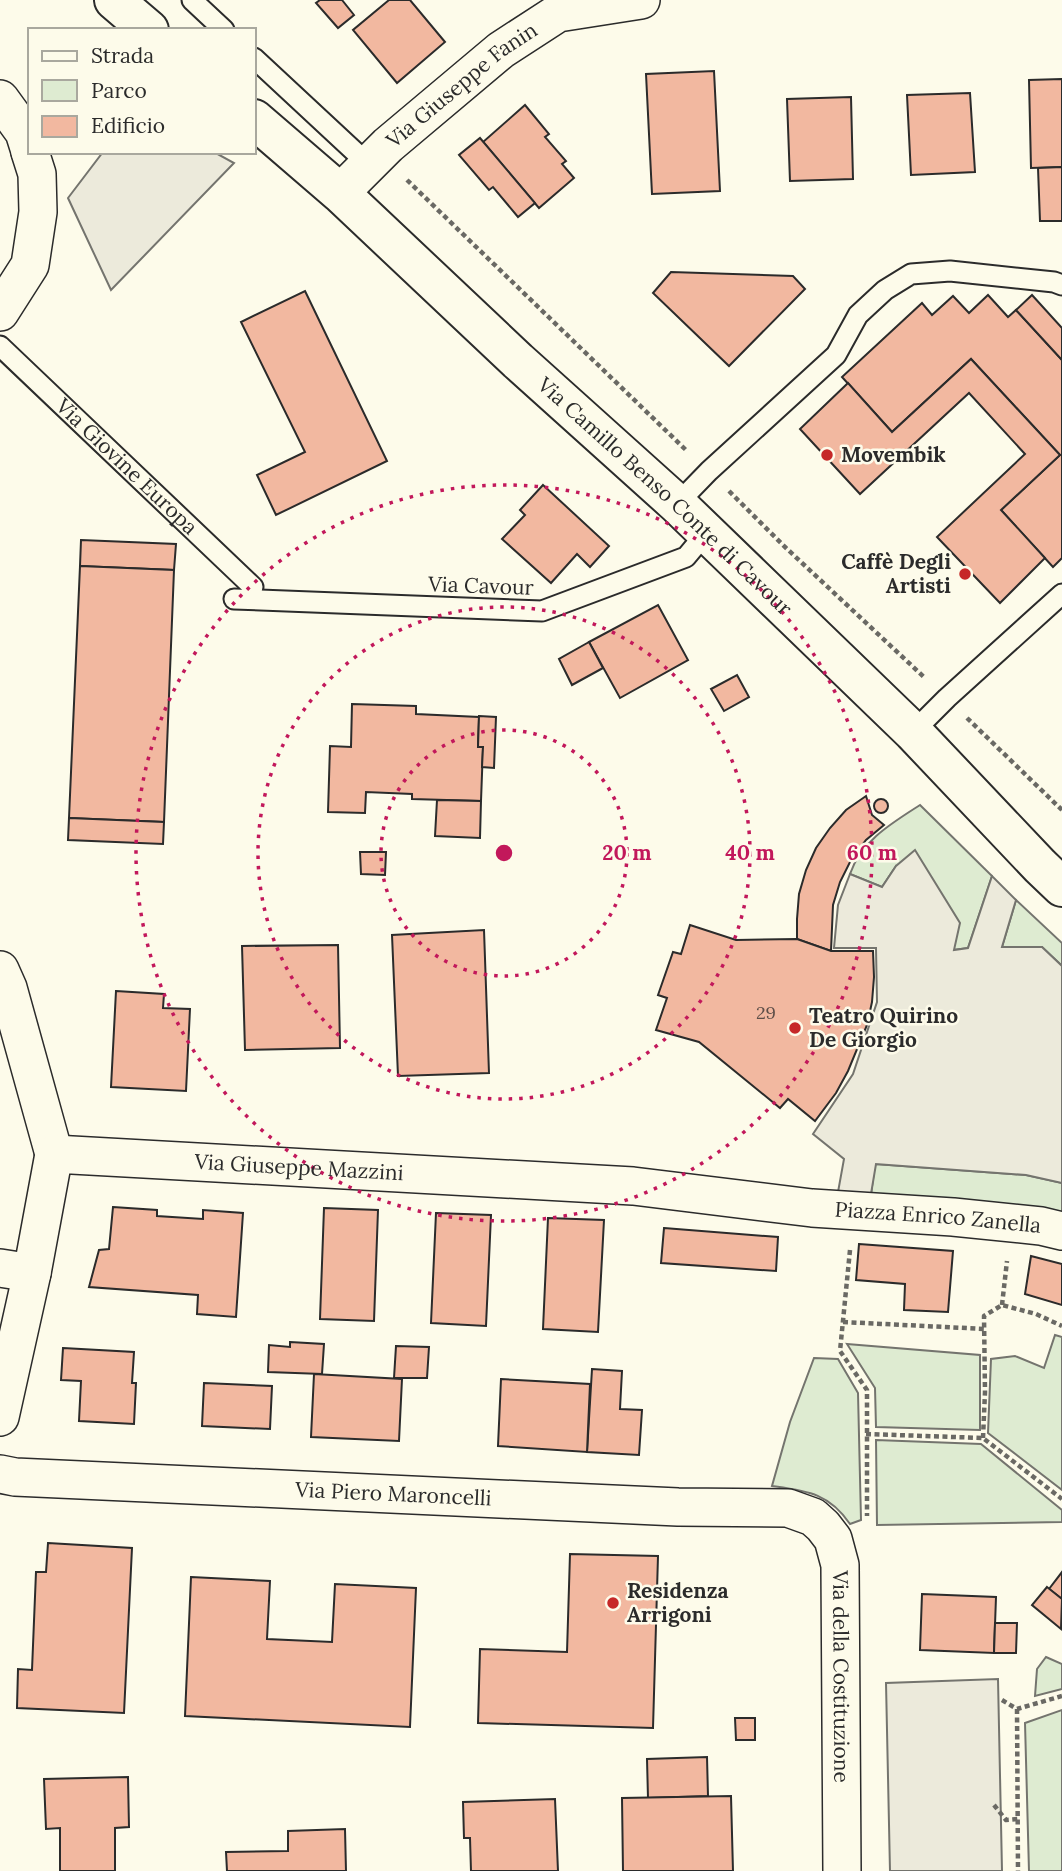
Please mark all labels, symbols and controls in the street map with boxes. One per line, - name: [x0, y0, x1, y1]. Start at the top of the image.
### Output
- street label: Via Giuseppe Fanin: [380, 16, 542, 154]
- legend: [28, 28, 256, 154]
- text: Strada: [91, 42, 154, 69]
- text: Parco: [91, 77, 147, 104]
- text: Edificio: [91, 112, 165, 139]
- street label: Via Camillo Benso Conte di Cavour: [531, 370, 798, 621]
- street label: Via Giovine Europa: [50, 392, 204, 540]
- place label: Movembik: [841, 441, 946, 468]
- marker: Movembik: [819, 447, 835, 463]
- place label: Caffè Degli Artisti: [841, 548, 951, 599]
- marker: Caffè Degli Artisti: [957, 566, 973, 582]
- street label: Via Cavour: [427, 570, 534, 601]
- text: 20 m: [602, 839, 652, 866]
- text: 40 m: [725, 839, 775, 866]
- text: 60 m: [847, 839, 897, 866]
- centre of rings: [492, 841, 516, 865]
- house number: 29: [756, 1001, 776, 1024]
- place label: Teatro Quirino De Giorgio: [809, 1002, 958, 1053]
- marker: Teatro Quirino De Giorgio: [787, 1020, 803, 1036]
- street label: Via Giuseppe Mazzini: [193, 1148, 404, 1186]
- street label: Piazza Enrico Zanella: [834, 1195, 1043, 1239]
- street label: Via Piero Maroncelli: [294, 1476, 492, 1512]
- street label: Via della Costituzione: [827, 1569, 855, 1783]
- place label: Residenza Arrigoni: [627, 1577, 728, 1628]
- marker: Residenza Arrigoni: [605, 1595, 621, 1611]

